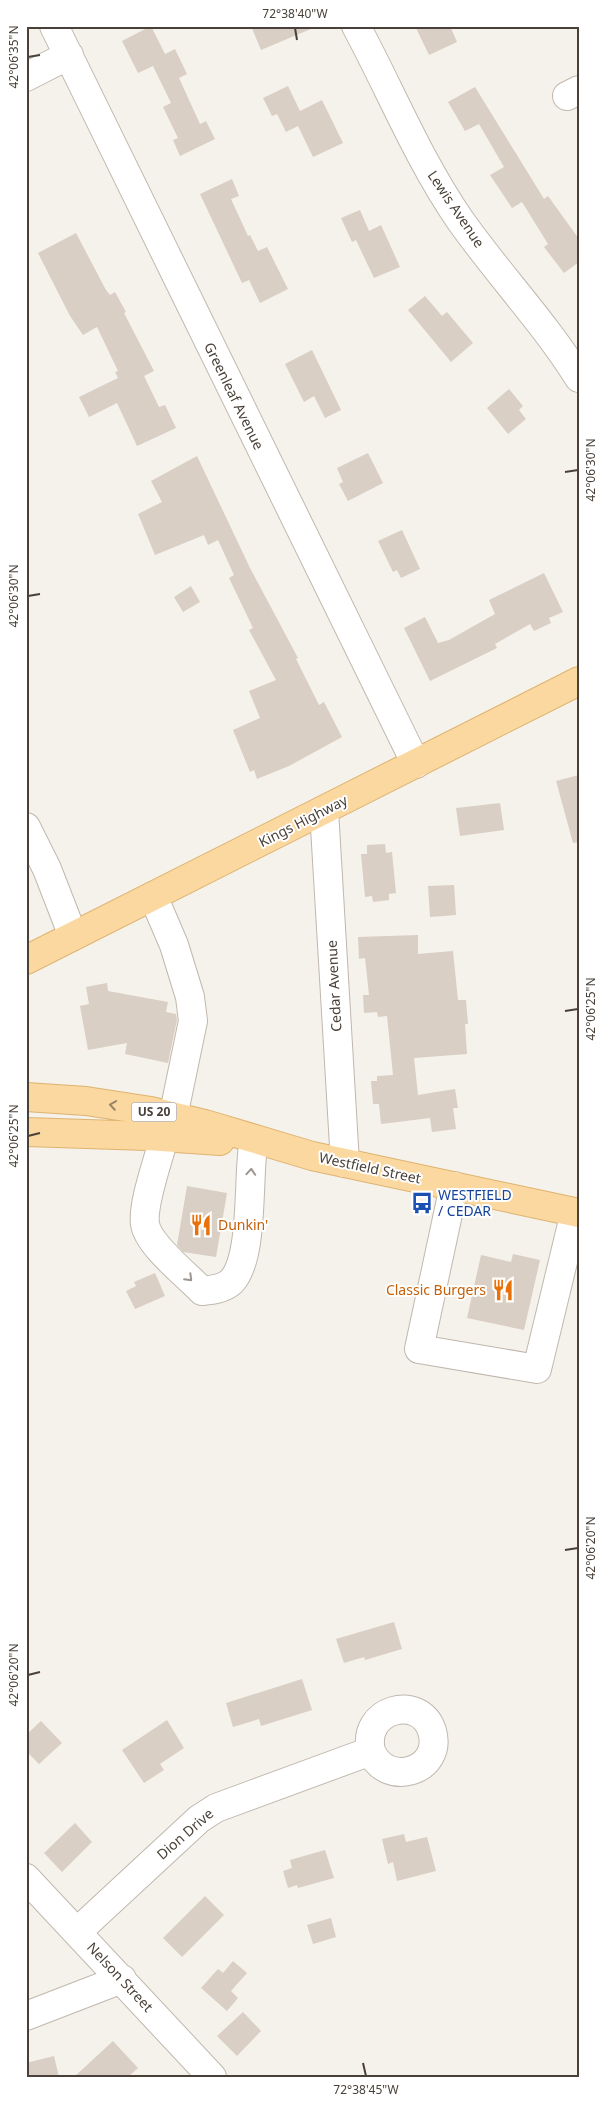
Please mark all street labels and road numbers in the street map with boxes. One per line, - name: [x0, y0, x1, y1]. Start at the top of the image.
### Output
- street label: Lewis Avenue: [424, 166, 489, 251]
- street label: Greenleaf Avenue: [200, 339, 269, 453]
- street label: Kings Highway: [255, 790, 351, 851]
- street label: Cedar Avenue: [322, 940, 345, 1032]
- road number: US 20: [132, 1102, 176, 1122]
- street label: Westfield Street: [317, 1147, 423, 1188]
- street label: Dion Drive: [152, 1804, 217, 1863]
- street label: Nelson Street: [83, 1938, 158, 2016]

